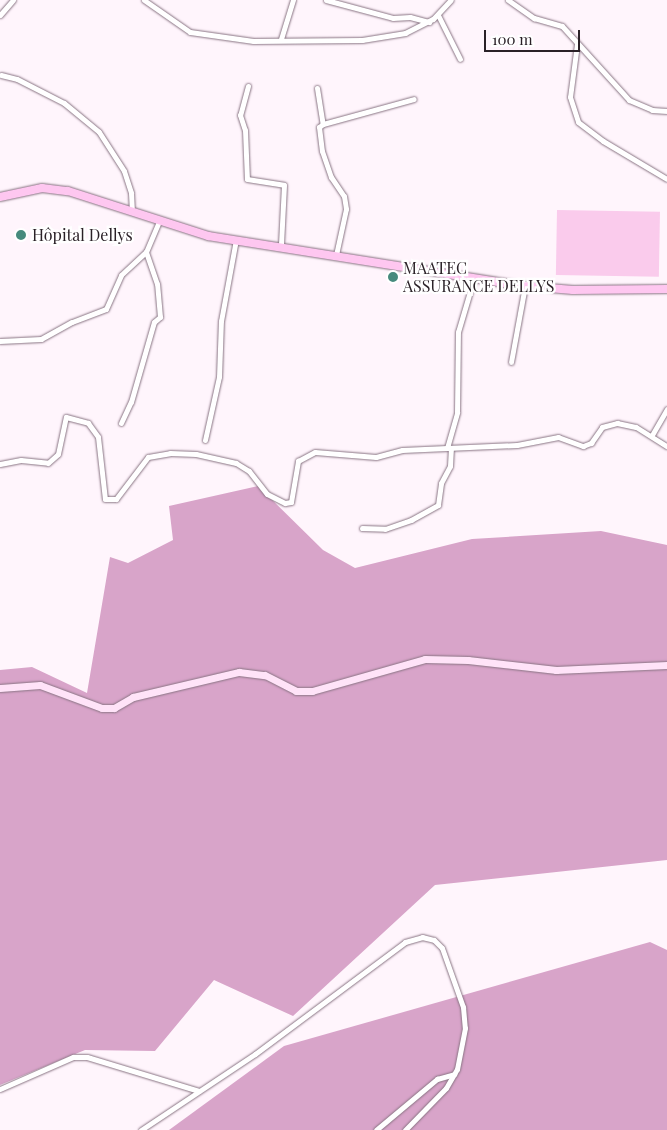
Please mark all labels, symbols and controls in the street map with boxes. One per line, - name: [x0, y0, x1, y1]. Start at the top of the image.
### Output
- scale bar: [487, 20, 583, 52]
- text: 100 m: [492, 29, 533, 49]
- place label: Hôpital Dellys: [32, 225, 133, 245]
- marker: Hôpital Dellys: [14, 228, 28, 242]
- place label: MAATEC ASSURANCE DELLYS: [403, 258, 554, 296]
- marker: MAATEC ASSURANCE DELLYS: [387, 271, 399, 283]

